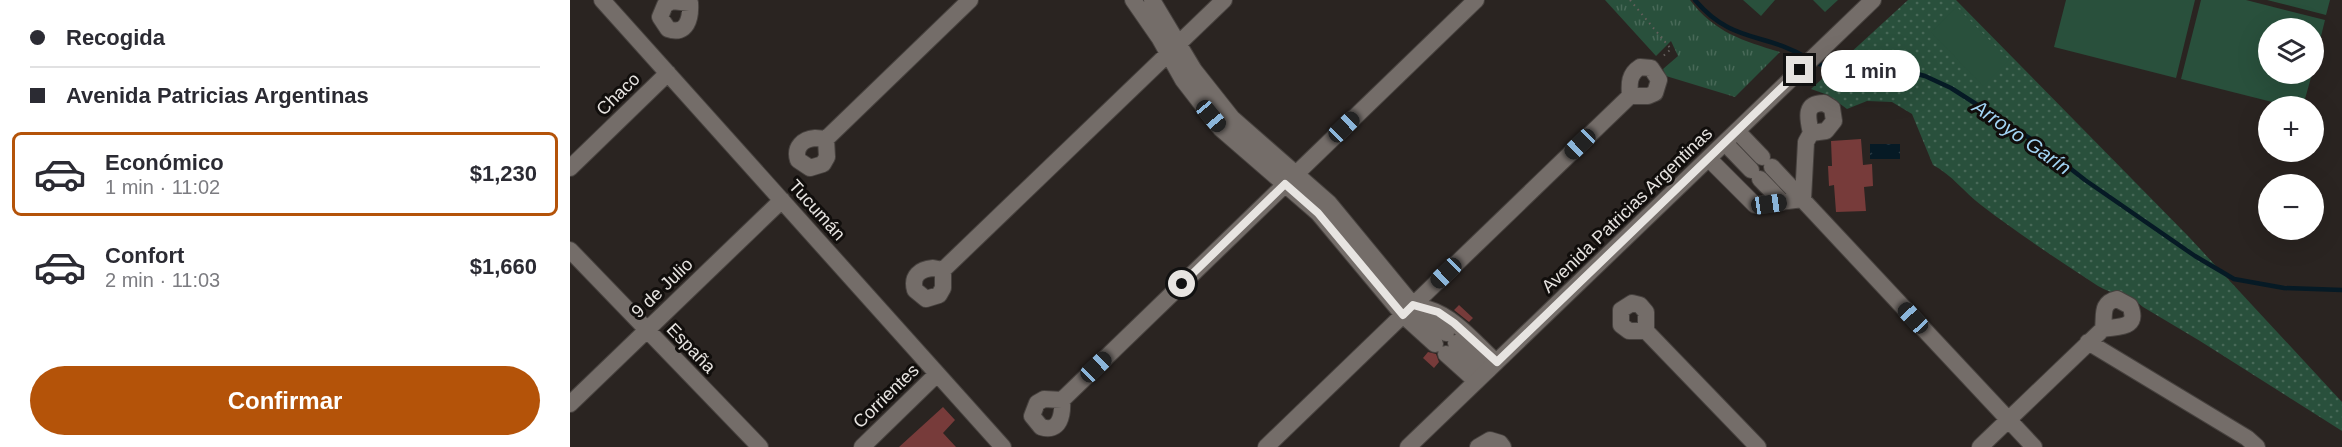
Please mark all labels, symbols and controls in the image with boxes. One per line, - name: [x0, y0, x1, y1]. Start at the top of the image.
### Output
- map controls: [2258, 18, 2324, 240]
- button: layers: [2258, 18, 2324, 84]
- text: Recogida: [66, 25, 165, 50]
- callout: 1 min: [1821, 49, 1920, 91]
- route end: [1786, 56, 1813, 83]
- text: 1 min: [1844, 60, 1897, 82]
- street label: Chaco: [592, 69, 644, 119]
- text: Avenida Patricias Argentinas: [66, 83, 369, 108]
- water label: Arroyo Garín: [1968, 95, 2075, 179]
- car: [1193, 96, 1229, 136]
- button: +: [2258, 96, 2324, 162]
- car: [1325, 108, 1363, 146]
- street label: Avenida Patricias Argentinas: [1538, 123, 1716, 297]
- car: [1561, 125, 1599, 163]
- icon: car: [33, 147, 87, 201]
- text: Económico: [105, 150, 224, 175]
- text: $1,230: [470, 161, 537, 186]
- button: −: [2258, 174, 2324, 240]
- text: 1 min · 11:02: [105, 176, 220, 198]
- street label: Tucumán: [785, 176, 849, 244]
- car: [1750, 193, 1788, 215]
- icon: car: [33, 240, 87, 294]
- text: Confort: [105, 243, 184, 268]
- text: $1,660: [470, 254, 537, 279]
- street label: 9 de Julio: [627, 254, 697, 322]
- car: [1427, 254, 1465, 292]
- text: 2 min · 11:03: [105, 269, 220, 291]
- route start: [1168, 270, 1195, 297]
- car: [1894, 299, 1932, 337]
- street label: España: [663, 319, 720, 378]
- car: [1077, 348, 1115, 386]
- street label: Corrientes: [849, 360, 923, 432]
- button: Confirmar: [30, 366, 540, 435]

